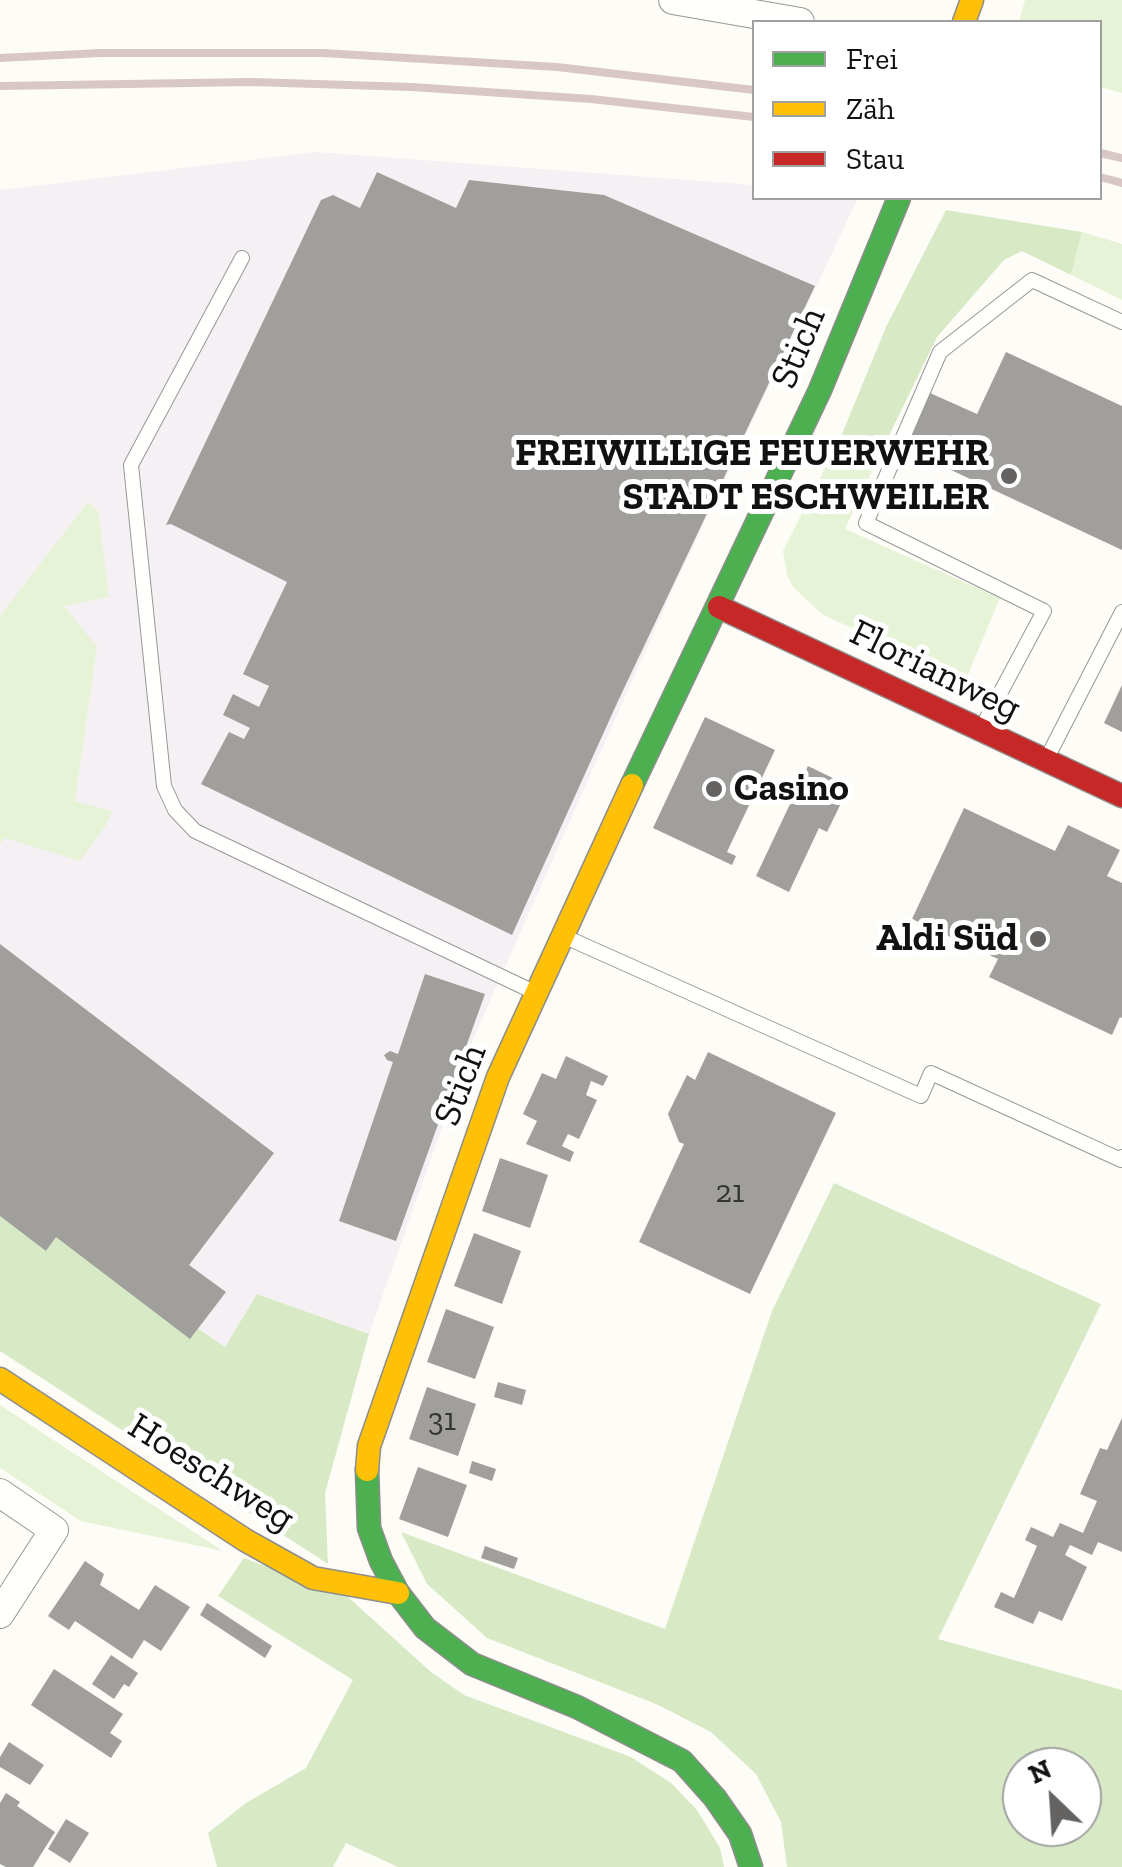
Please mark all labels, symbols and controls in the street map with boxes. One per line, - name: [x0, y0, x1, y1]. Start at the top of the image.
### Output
- legend: [752, 20, 1102, 200]
- text: Frei: [846, 41, 898, 77]
- text: Zäh: [846, 91, 895, 127]
- text: Stau: [846, 141, 904, 177]
- street label: Stich: [762, 301, 836, 395]
- place label: FREIWILLIGE FEUERWEHR STADT ESCHWEILER: [515, 431, 989, 520]
- marker: FREIWILLIGE FEUERWEHR STADT ESCHWEILER: [998, 465, 1020, 487]
- street label: Florianweg: [842, 610, 1028, 732]
- place label: Casino: [734, 766, 849, 812]
- marker: Casino: [703, 778, 725, 800]
- place label: Aldi Süd: [876, 916, 1018, 962]
- marker: Aldi Süd: [1027, 928, 1049, 950]
- street label: Stich: [425, 1038, 497, 1132]
- house number: 21: [716, 1174, 744, 1212]
- house number: 31: [428, 1402, 456, 1440]
- street label: Hoeschweg: [119, 1404, 303, 1542]
- north arrow: [1002, 1747, 1102, 1847]
- text: N: [1023, 1752, 1057, 1791]

